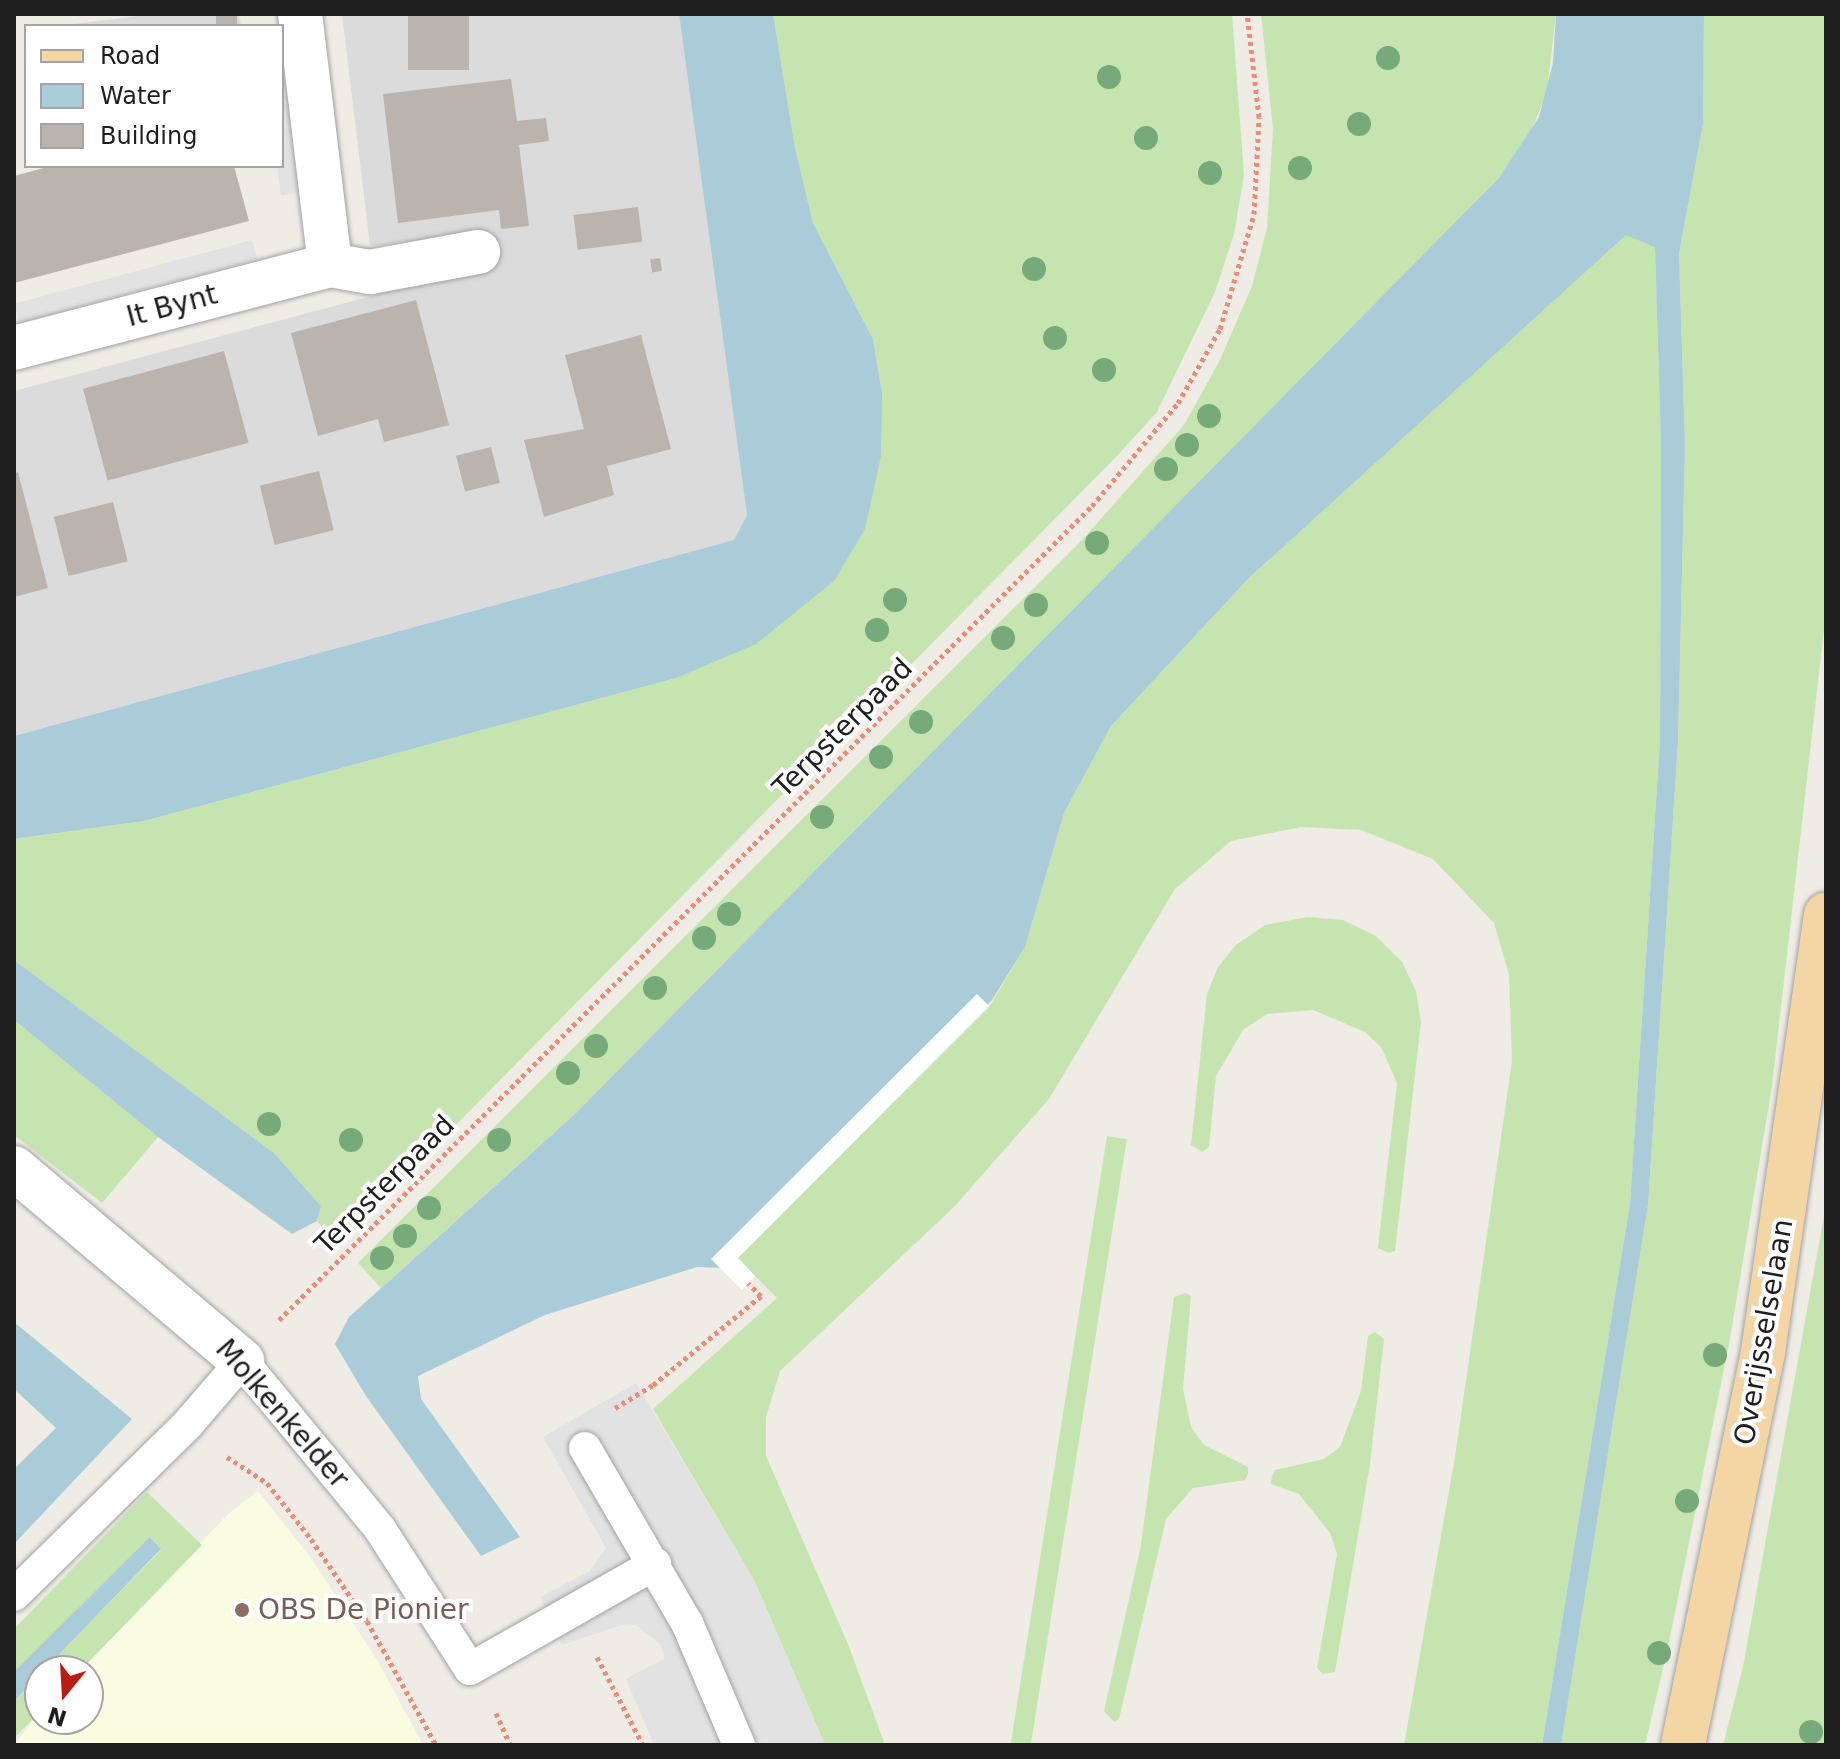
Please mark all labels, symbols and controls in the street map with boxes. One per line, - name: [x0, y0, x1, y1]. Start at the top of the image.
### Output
- legend: [24, 24, 284, 168]
- text: Road: [100, 42, 160, 70]
- text: Water: [100, 82, 171, 110]
- text: Building: [100, 122, 197, 150]
- street label: It Bynt: [123, 278, 221, 334]
- street label: Terpsterpaad: [766, 651, 920, 805]
- street label: Terpsterpaad: [308, 1108, 462, 1262]
- street label: Overijsselselaan: [1728, 1216, 1800, 1448]
- street label: Molkenkelder: [208, 1333, 356, 1495]
- place label: OBS De Pionier: [258, 1593, 469, 1627]
- marker: OBS De Pionier: [233, 1601, 251, 1619]
- north arrow: [24, 1655, 104, 1735]
- text: N: [44, 1702, 70, 1731]

